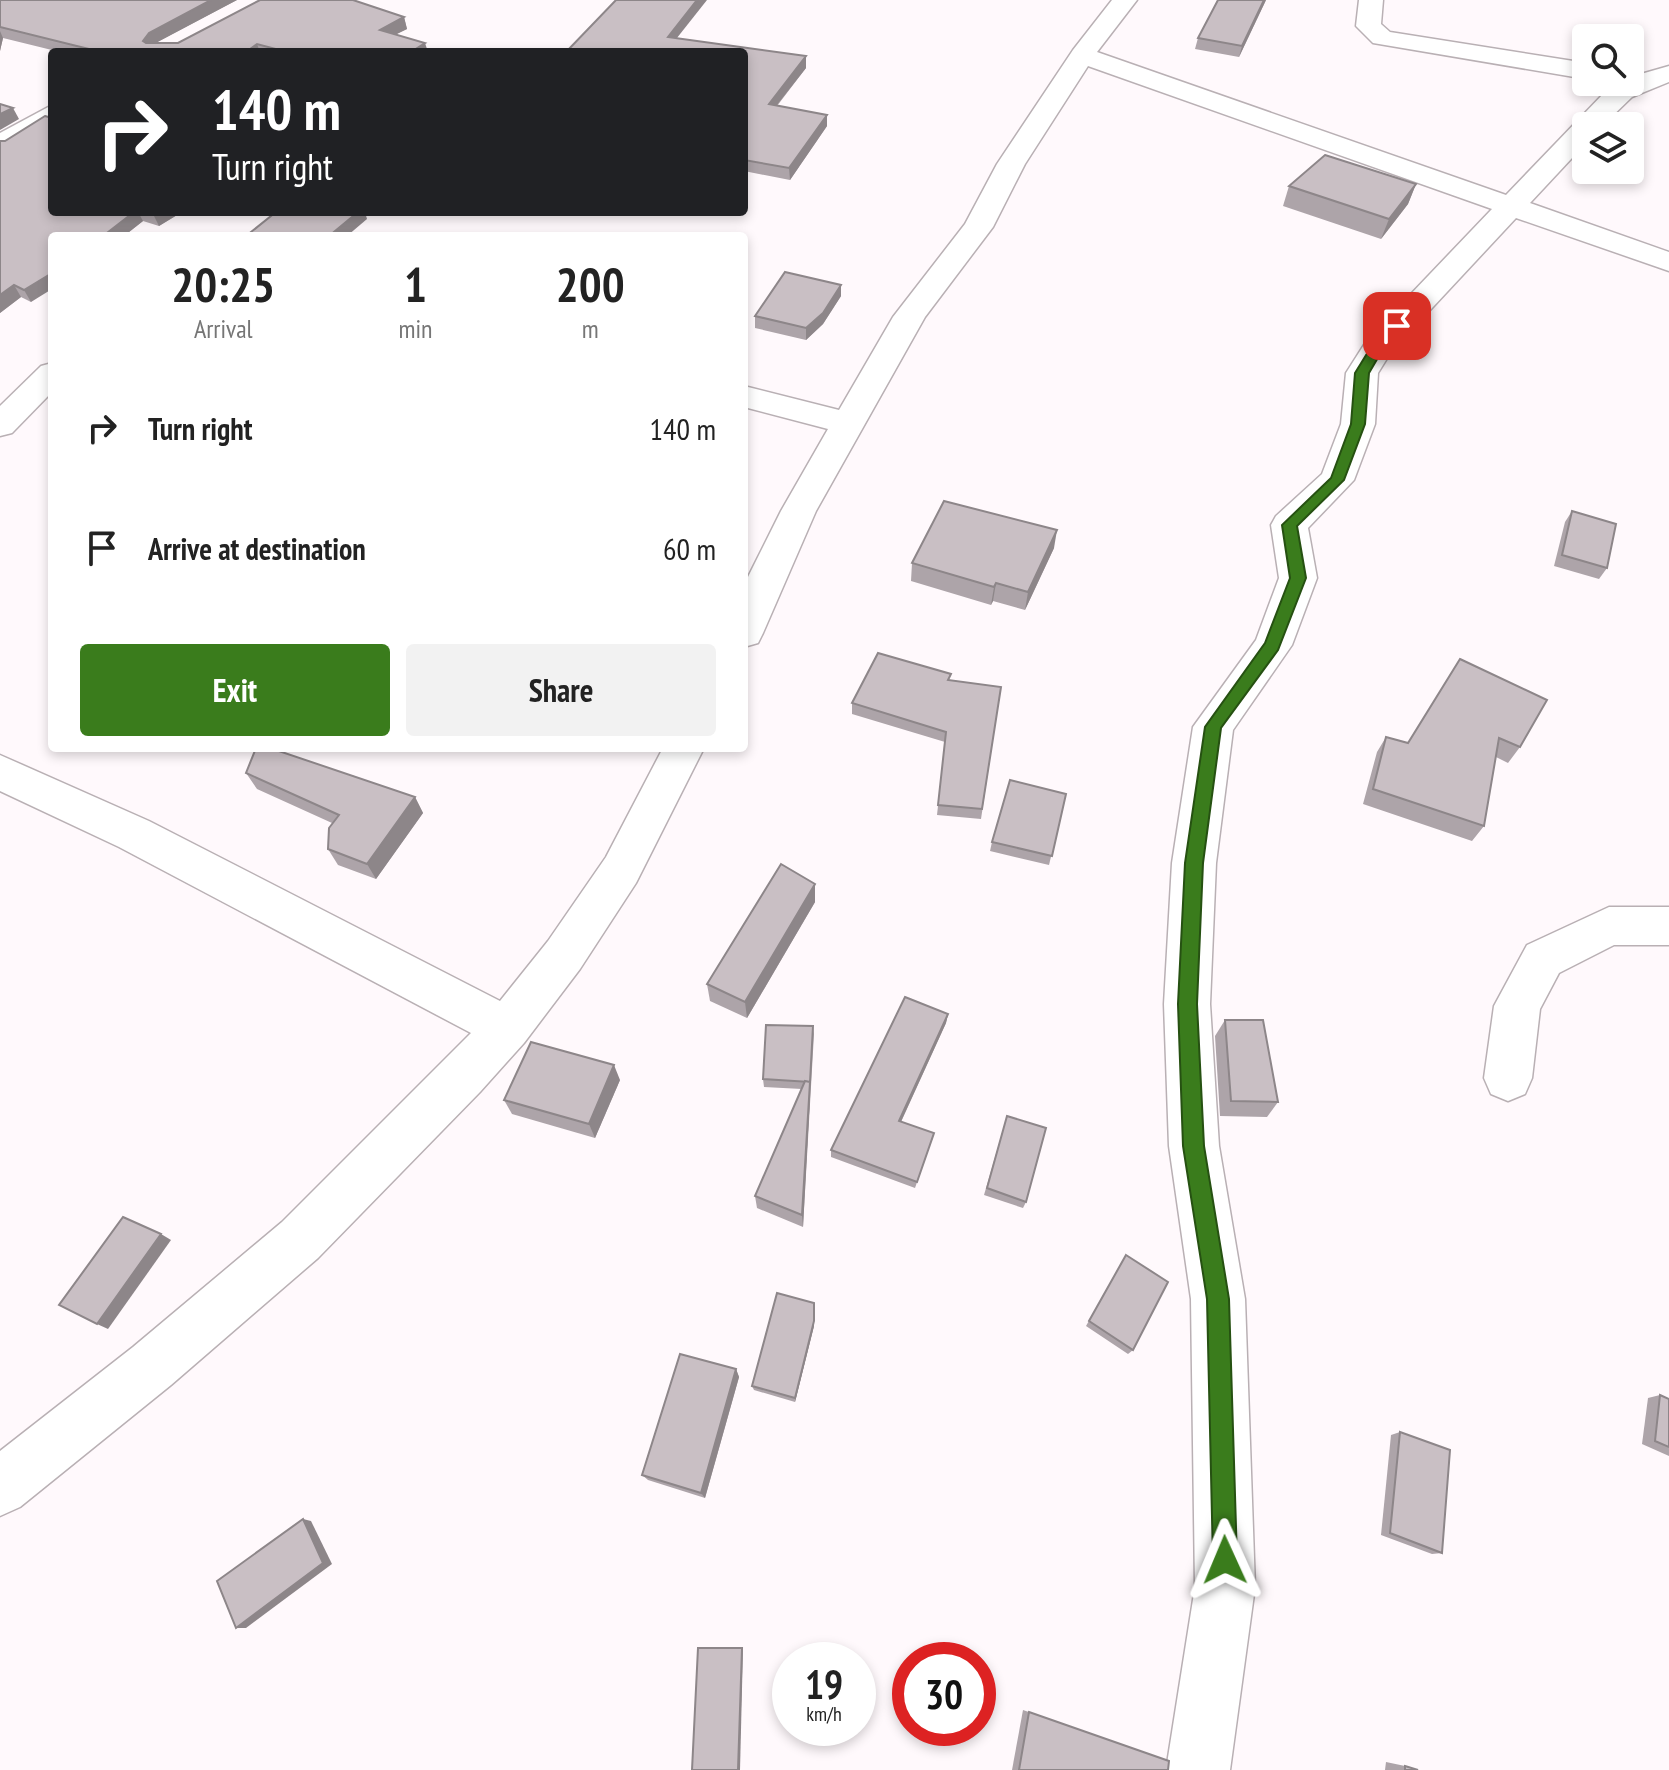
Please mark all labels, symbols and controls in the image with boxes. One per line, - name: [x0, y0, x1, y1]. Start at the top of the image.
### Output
- map controls: [1572, 24, 1644, 184]
- button: search: [1572, 24, 1644, 96]
- text: 140 m: [212, 73, 341, 145]
- icon: right: [80, 80, 184, 184]
- button: layers: [1572, 112, 1644, 184]
- text: Turn right: [212, 143, 333, 190]
- text: 20:25: [171, 253, 275, 315]
- text: 1: [404, 253, 427, 315]
- text: 200: [556, 253, 625, 315]
- pin: [1363, 292, 1431, 360]
- icon: arrive: [1375, 304, 1419, 348]
- text: Arrival: [194, 312, 253, 345]
- text: min: [398, 312, 432, 345]
- text: m: [582, 312, 599, 345]
- icon: right: [80, 406, 124, 450]
- text: Turn right: [148, 409, 252, 448]
- text: 140 m: [650, 409, 716, 448]
- icon: arrive: [80, 526, 124, 570]
- text: Arrive at destination: [148, 529, 366, 568]
- text: 60 m: [663, 529, 716, 568]
- button: Exit: [80, 644, 390, 736]
- button: Share: [406, 644, 716, 736]
- position arrow: [1183, 1518, 1267, 1602]
- speed limit sign: 30: [892, 1642, 996, 1746]
- text: 19: [805, 1658, 843, 1710]
- text: km/h: [806, 1701, 842, 1727]

